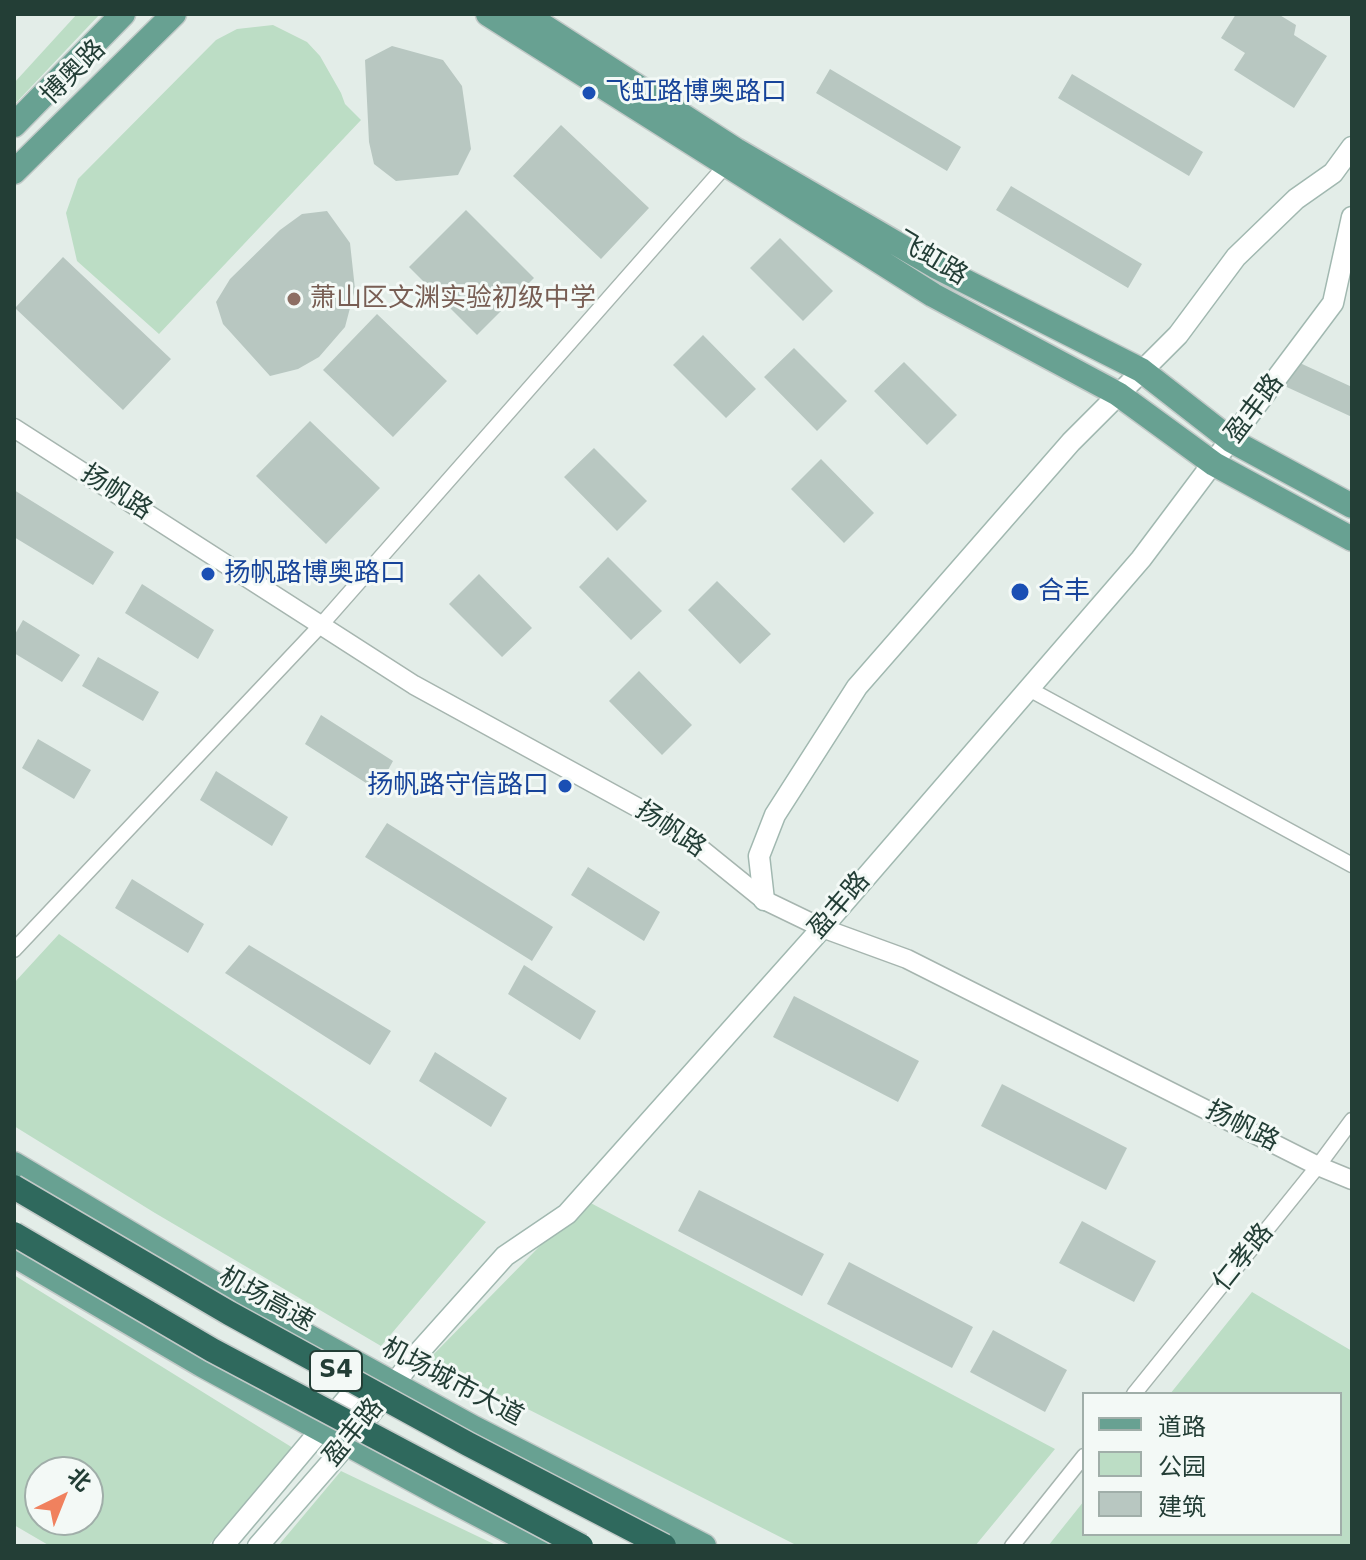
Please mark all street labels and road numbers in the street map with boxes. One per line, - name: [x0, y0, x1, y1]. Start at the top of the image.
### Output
- street label: 博奥路: [35, 34, 113, 112]
- street label: 飞虹路: [890, 226, 972, 292]
- street label: 盈丰路: [1219, 368, 1291, 450]
- street label: 扬帆路: [75, 459, 157, 527]
- street label: 扬帆路: [629, 795, 711, 865]
- street label: 盈丰路: [803, 866, 877, 946]
- street label: 扬帆路: [1200, 1095, 1284, 1159]
- street label: 仁孝路: [1207, 1218, 1281, 1298]
- street label: 机场高速: [213, 1261, 319, 1339]
- street label: 机场城市大道: [376, 1333, 528, 1433]
- road number: S4: [310, 1351, 362, 1391]
- street label: 盈丰路: [317, 1393, 391, 1473]

